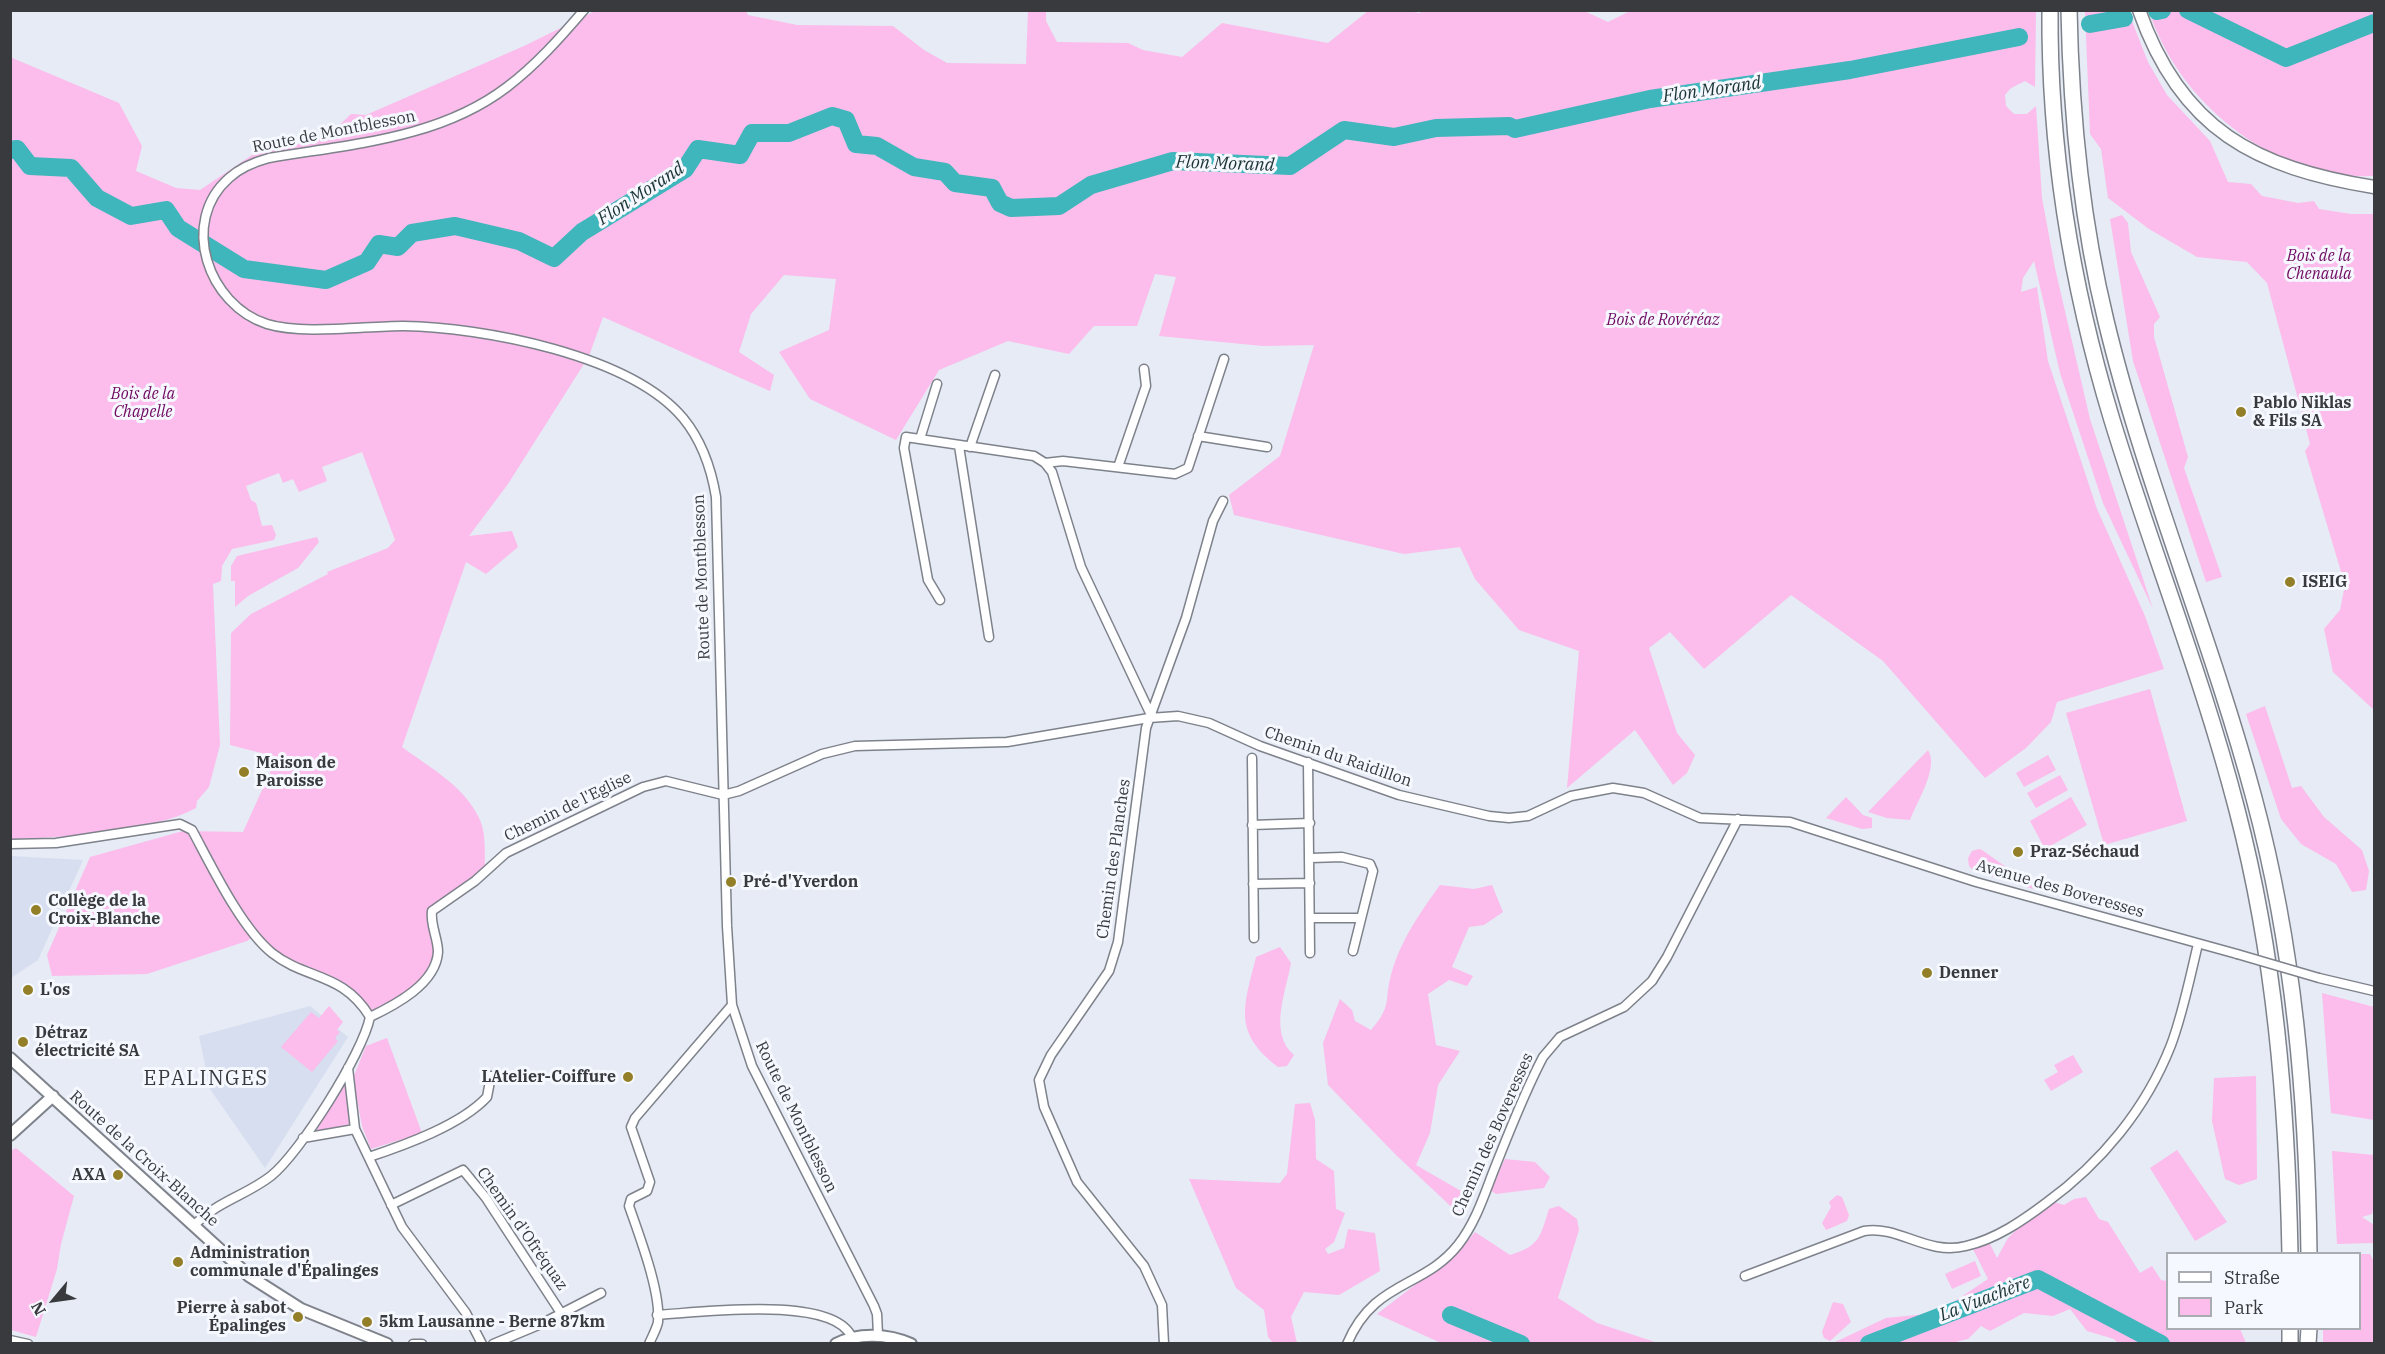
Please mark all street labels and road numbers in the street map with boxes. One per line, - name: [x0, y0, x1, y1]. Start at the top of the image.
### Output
- street label: Route de Montblesson: [251, 107, 417, 157]
- street label: Route de Montblesson: [690, 494, 714, 660]
- street label: Chemin du Raidillon: [1262, 723, 1414, 791]
- street label: Chemin de l'Eglise: [501, 768, 635, 846]
- street label: Chemin des Planches: [1093, 778, 1135, 940]
- street label: Avenue des Boveresses: [1974, 856, 2146, 922]
- street label: Route de Montblesson: [751, 1038, 841, 1196]
- street label: Chemin des Boveresses: [1448, 1050, 1538, 1220]
- street label: Route de la Croix-Blanche: [66, 1087, 222, 1231]
- street label: Chemin d'Ofréquaz: [472, 1164, 572, 1294]

